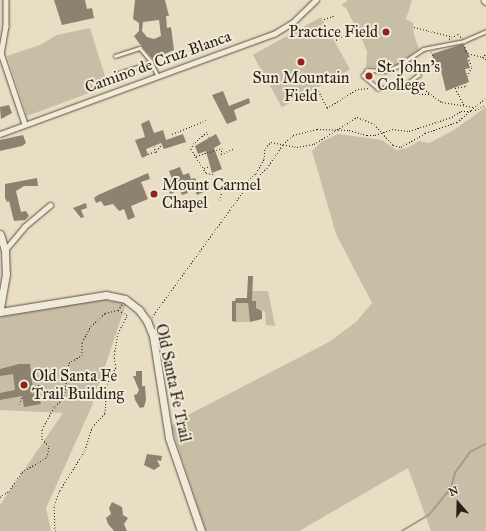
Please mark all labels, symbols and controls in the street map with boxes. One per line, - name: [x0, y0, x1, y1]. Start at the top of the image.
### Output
- place label: Practice Field: [289, 22, 378, 42]
- street label: Camino de Cruz Blanca: [82, 27, 234, 97]
- marker: Practice Field: [381, 27, 391, 37]
- marker: Sun Mountain Field: [296, 57, 306, 67]
- place label: St. John's College: [377, 57, 440, 95]
- place label: Sun Mountain Field: [253, 68, 349, 106]
- marker: St. John's College: [364, 71, 374, 81]
- place label: Mount Carmel Chapel: [162, 175, 261, 213]
- marker: Mount Carmel Chapel: [149, 189, 159, 199]
- street label: Old Santa Fe Trail: [151, 322, 195, 444]
- place label: Old Santa Fe Trail Building: [32, 366, 124, 404]
- marker: Old Santa Fe Trail Building: [19, 380, 29, 390]
- north arrow: [438, 483, 478, 523]
- text: N: [447, 484, 460, 499]

